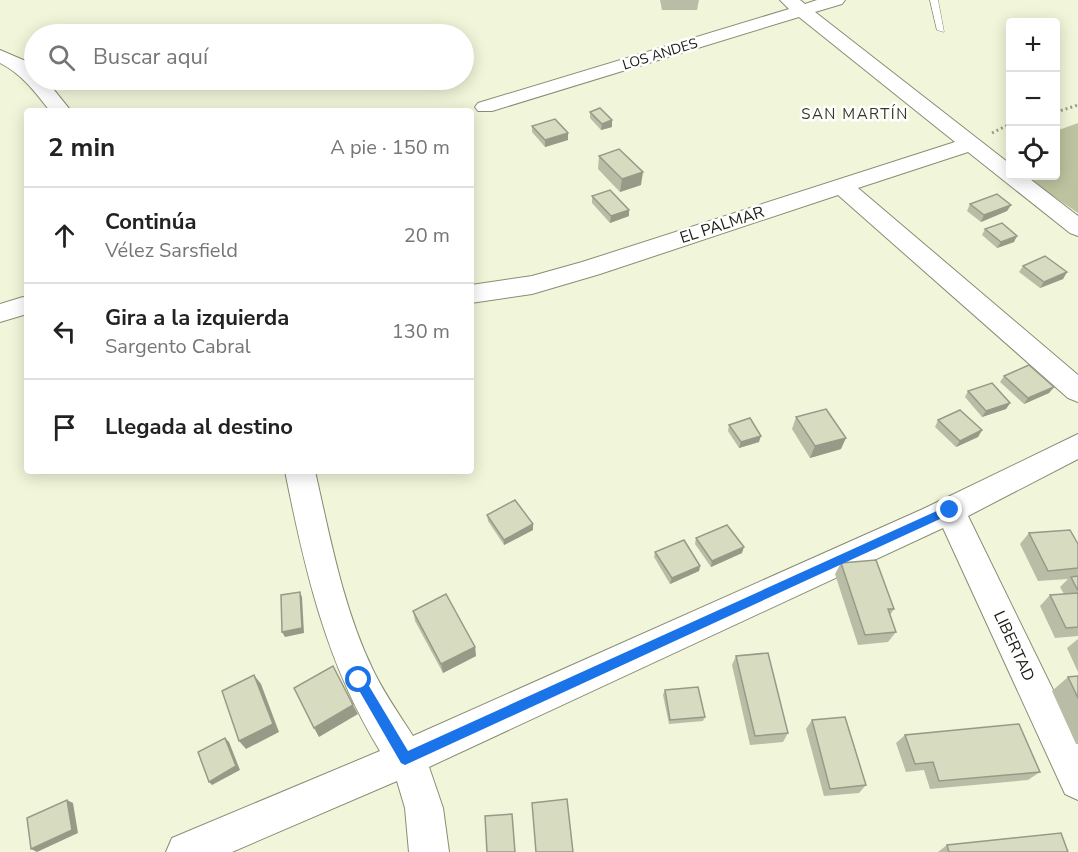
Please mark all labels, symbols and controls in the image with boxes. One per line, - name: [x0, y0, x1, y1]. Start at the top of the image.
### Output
- map controls: [1006, 18, 1060, 180]
- button: +: [1006, 18, 1060, 72]
- search box: [24, 24, 474, 90]
- street label: LOS ANDES: [620, 33, 700, 74]
- icon: search: [45, 41, 78, 74]
- text: Buscar aquí: [93, 42, 208, 72]
- button: −: [1006, 72, 1060, 126]
- district label: SAN MARTÍN: [801, 104, 909, 124]
- button: locate: [1006, 126, 1060, 180]
- text: 2 min: [48, 130, 115, 165]
- text: A pie · 150 m: [330, 134, 450, 161]
- street label: EL PALMAR: [677, 201, 767, 249]
- text: Continúa: [105, 207, 196, 237]
- icon: ahead: [48, 219, 81, 252]
- text: 20 m: [404, 222, 450, 249]
- text: Vélez Sarsfield: [105, 237, 238, 264]
- text: Gira a la izquierda: [105, 303, 289, 333]
- icon: left: [48, 315, 81, 348]
- text: 130 m: [392, 318, 450, 345]
- text: Sargento Cabral: [105, 333, 251, 360]
- icon: arrive: [48, 411, 81, 444]
- text: Llegada al destino: [105, 412, 293, 442]
- route end: [936, 496, 962, 522]
- street label: LIBERTAD: [988, 607, 1040, 685]
- route start: [345, 666, 371, 692]

